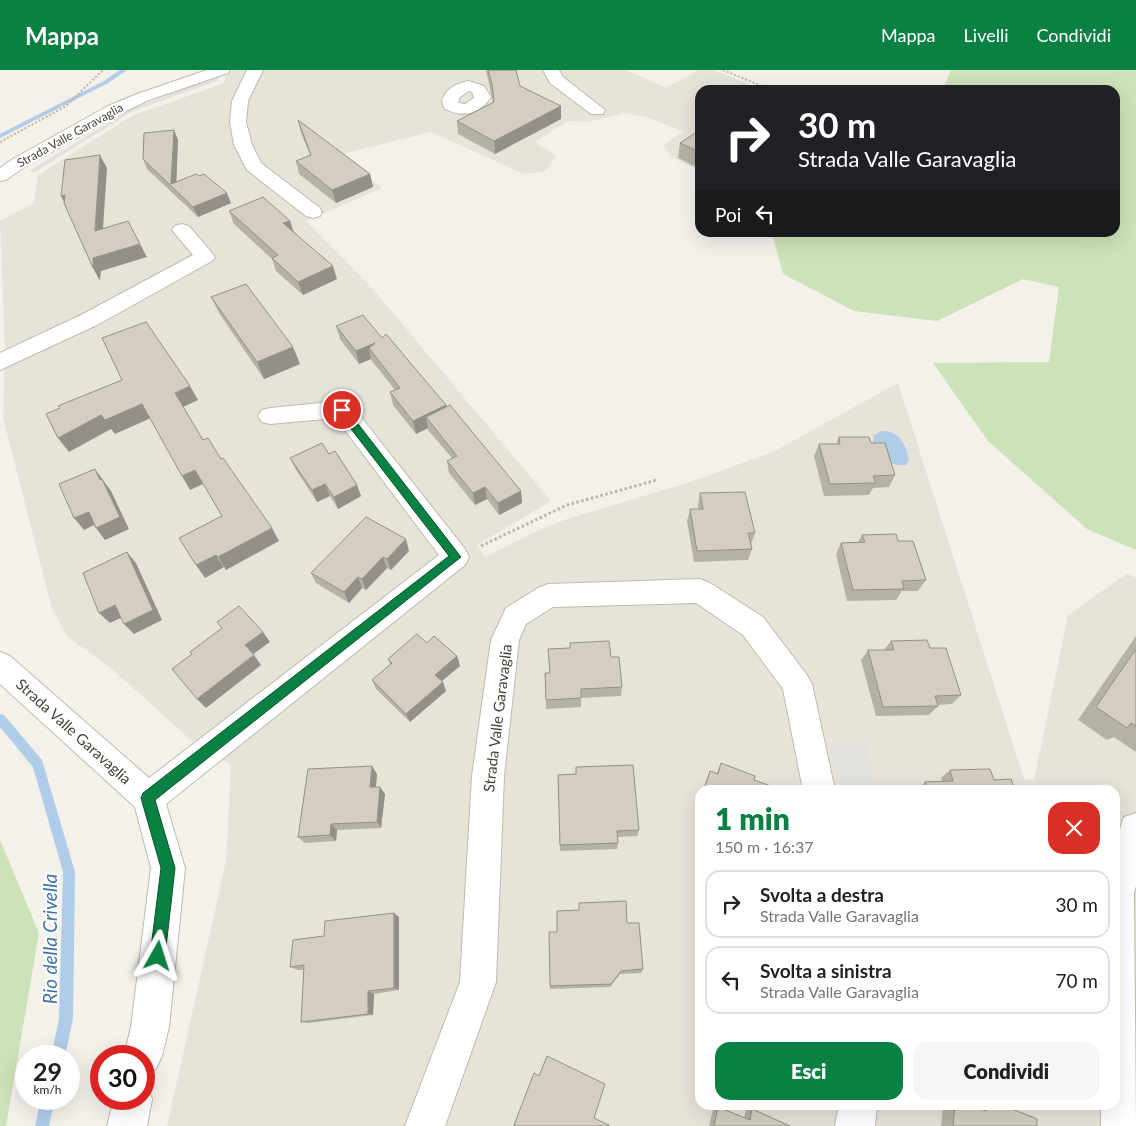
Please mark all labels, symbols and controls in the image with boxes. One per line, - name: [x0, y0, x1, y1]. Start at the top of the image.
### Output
- text: Mappa: [25, 21, 99, 50]
- text: Mappa: [881, 24, 936, 46]
- text: Livelli: [964, 24, 1008, 46]
- text: Condividi: [1036, 24, 1111, 46]
- street label: Strada Valle Garavaglia: [14, 100, 126, 170]
- text: 30 m: [798, 103, 876, 145]
- icon: right: [715, 105, 780, 170]
- text: Strada Valle Garavaglia: [798, 145, 1016, 172]
- icon: left: [751, 200, 779, 228]
- text: Poi: [715, 203, 741, 226]
- pin: [321, 389, 363, 431]
- icon: arrive: [328, 396, 356, 424]
- street label: Strada Valle Garavaglia: [479, 643, 515, 793]
- street label: Strada Valle Garavaglia: [13, 674, 135, 788]
- text: 1 min: [715, 800, 790, 836]
- button: close: [1048, 802, 1100, 854]
- text: 150 m · 16:37: [715, 837, 814, 856]
- water label: Rio della Crivella: [38, 874, 61, 1004]
- text: Svolta a destra: [760, 883, 884, 906]
- icon: right: [717, 890, 745, 918]
- text: 30 m: [1055, 893, 1098, 916]
- text: Strada Valle Garavaglia: [760, 906, 919, 925]
- position arrow: [131, 929, 183, 981]
- text: Svolta a sinistra: [760, 959, 892, 982]
- icon: left: [717, 966, 745, 994]
- text: 70 m: [1055, 969, 1098, 992]
- text: Strada Valle Garavaglia: [760, 982, 919, 1001]
- button: Esci: [715, 1042, 903, 1100]
- button: Condividi: [913, 1042, 1100, 1100]
- speed limit sign: 30: [90, 1045, 155, 1110]
- text: 29: [33, 1056, 62, 1086]
- text: km/h: [33, 1082, 62, 1097]

